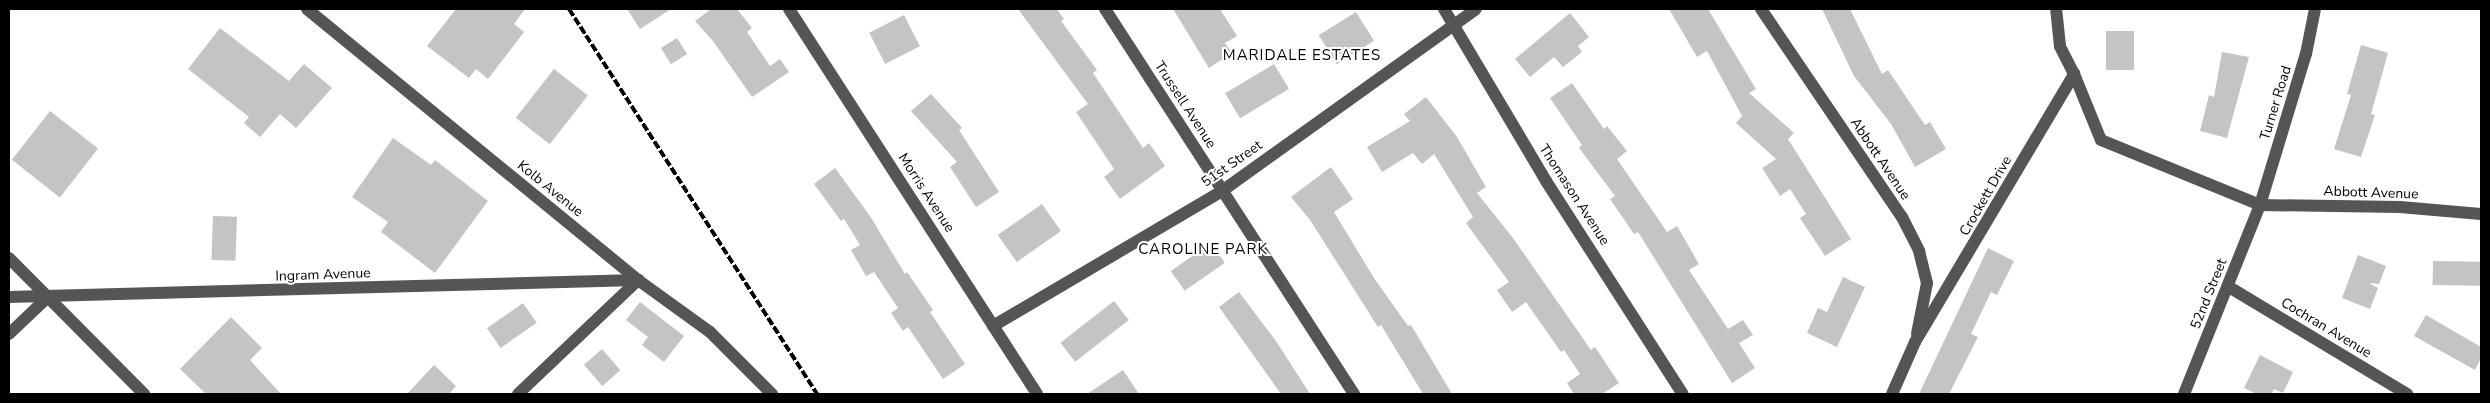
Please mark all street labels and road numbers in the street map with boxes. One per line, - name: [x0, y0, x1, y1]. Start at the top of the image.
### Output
- street label: Trussell Avenue: [1151, 58, 1219, 152]
- street label: Turner Road: [2257, 64, 2295, 142]
- street label: Abbott Avenue: [1846, 115, 1914, 203]
- street label: 51st Street: [1198, 137, 1266, 191]
- street label: Thomason Avenue: [1535, 141, 1613, 249]
- street label: Morris Avenue: [894, 150, 958, 236]
- street label: Crockett Drive: [1956, 153, 2016, 239]
- street label: Kolb Avenue: [514, 157, 586, 221]
- street label: Abbott Avenue: [2323, 183, 2419, 203]
- street label: 52nd Street: [2187, 256, 2231, 332]
- street label: Ingram Avenue: [275, 265, 371, 285]
- street label: Cochran Avenue: [2278, 294, 2374, 362]

